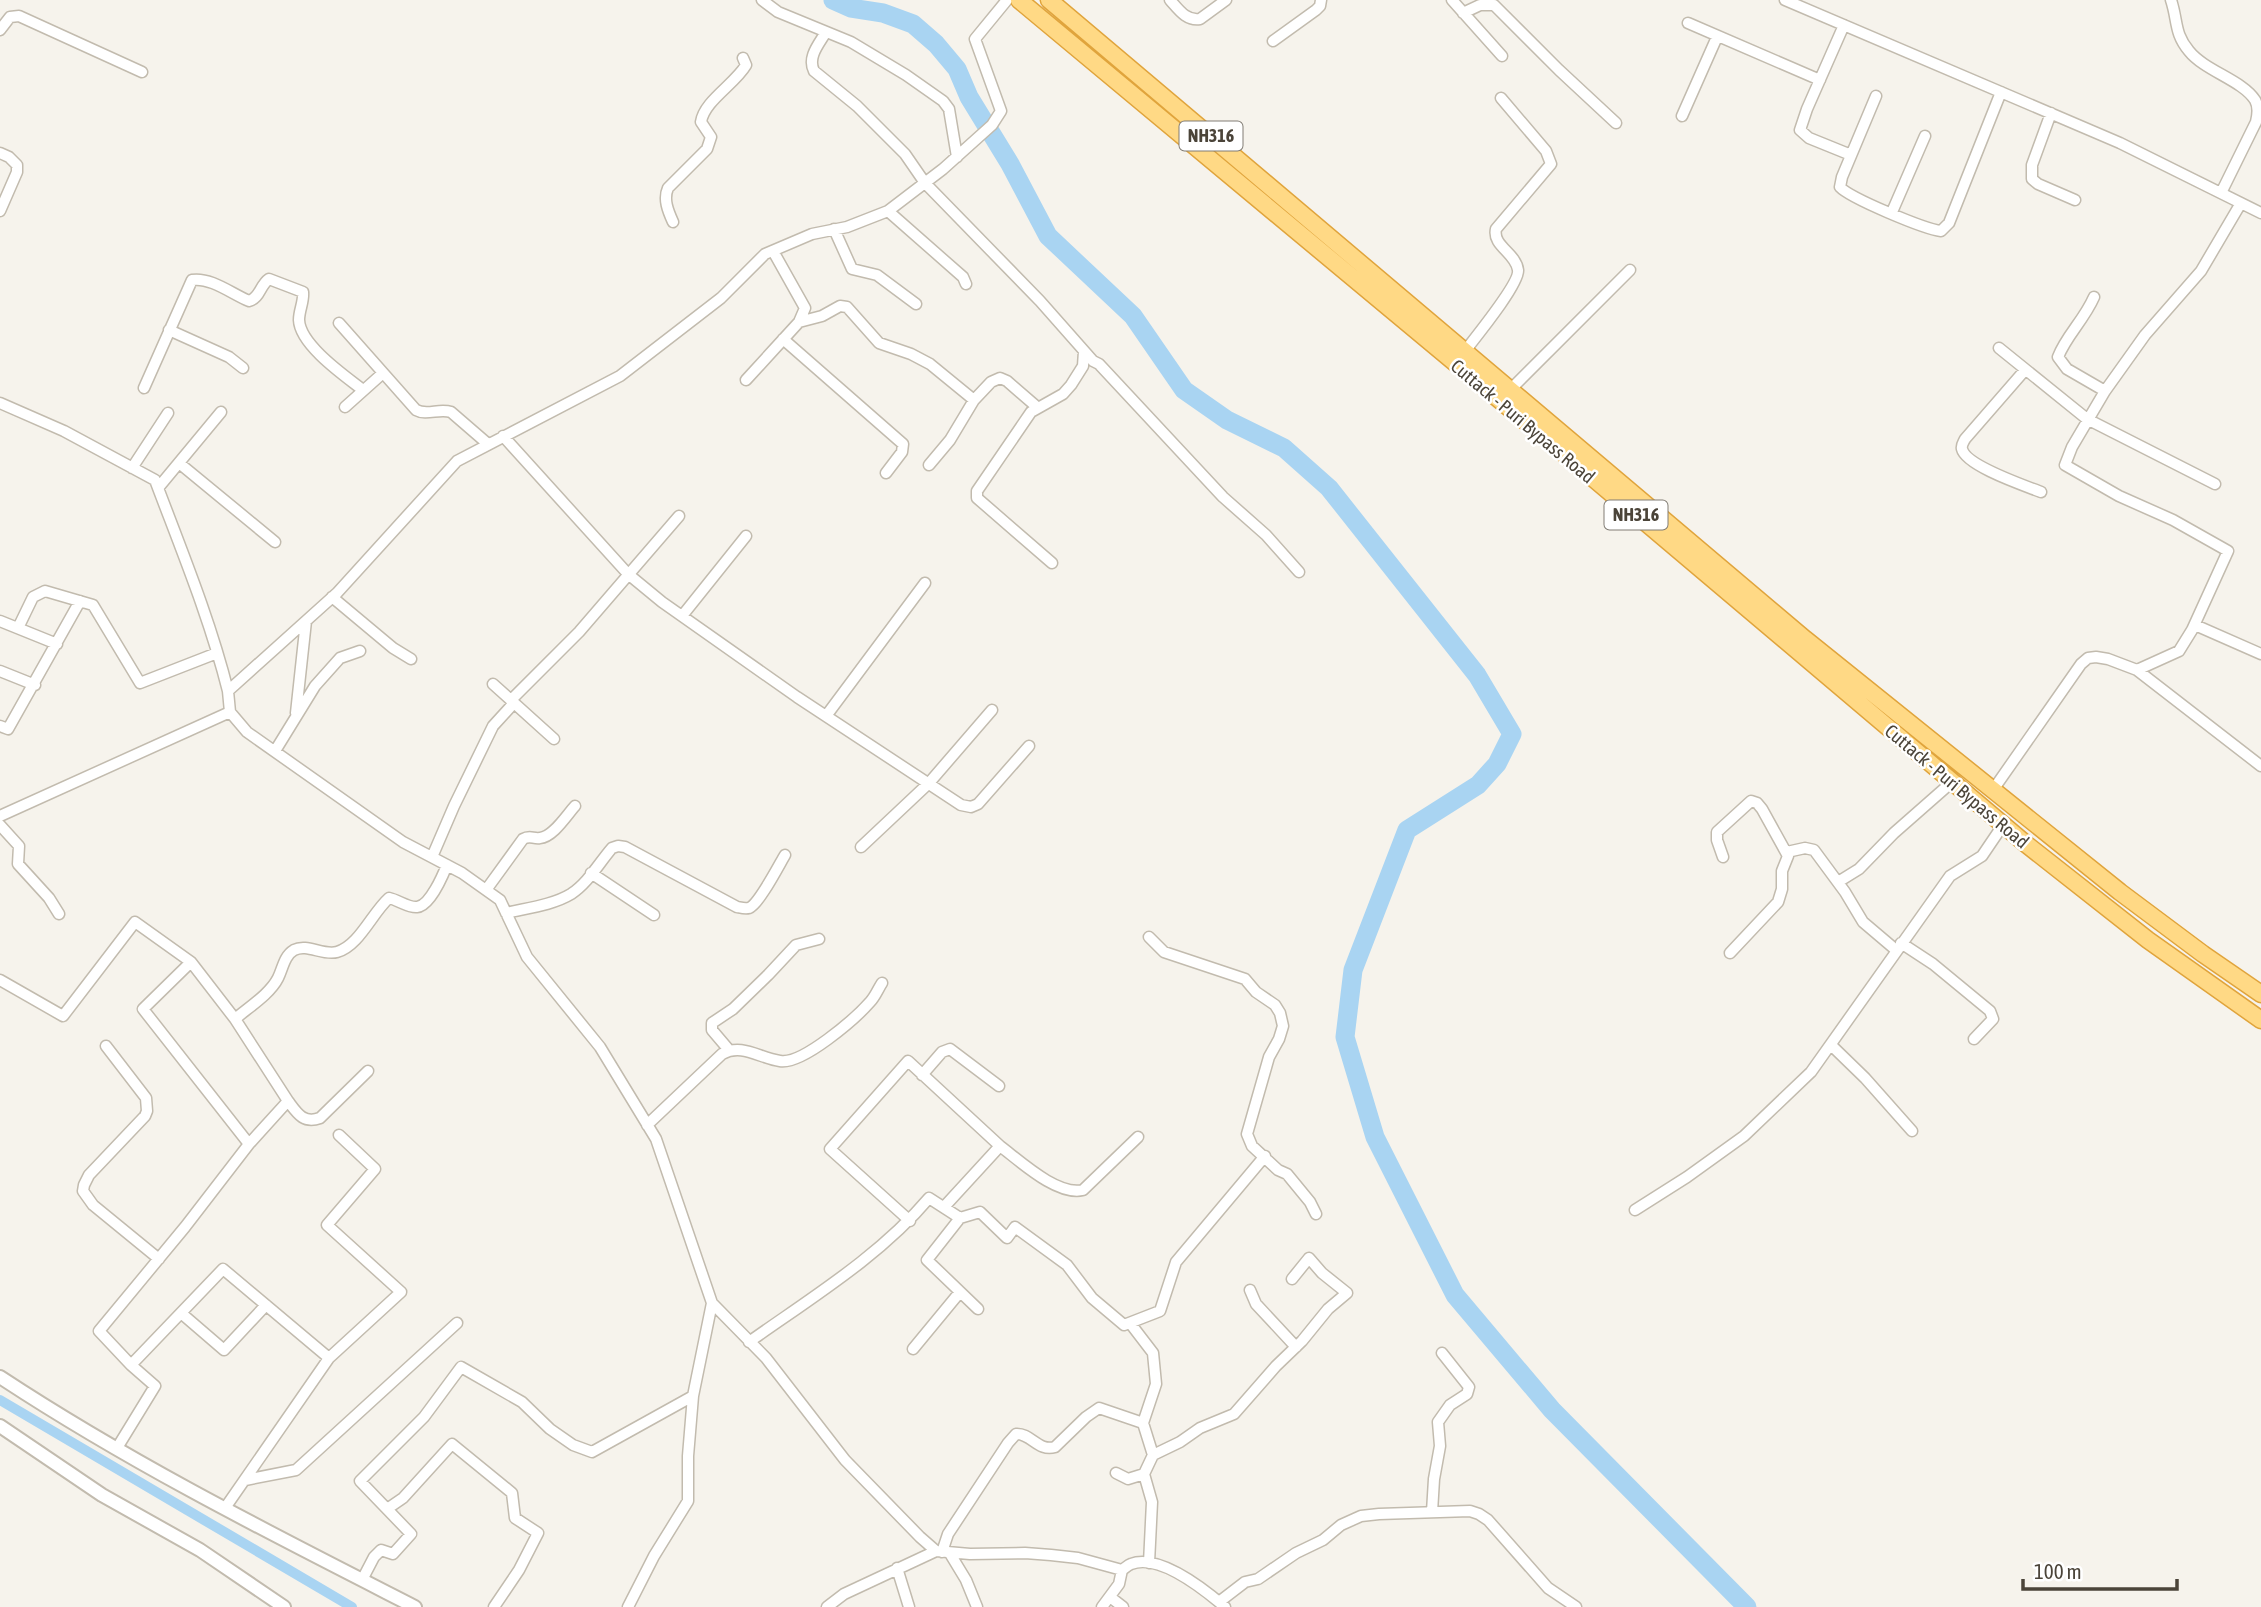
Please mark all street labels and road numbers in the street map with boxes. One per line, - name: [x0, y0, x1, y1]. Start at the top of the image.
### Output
- road number: NH316: [1180, 121, 1242, 150]
- street label: Cuttack - Puri Bypass Road: [1447, 354, 1599, 488]
- road number: NH316: [1604, 500, 1668, 530]
- street label: Cuttack - Puri Bypass Road: [1881, 719, 2033, 853]

